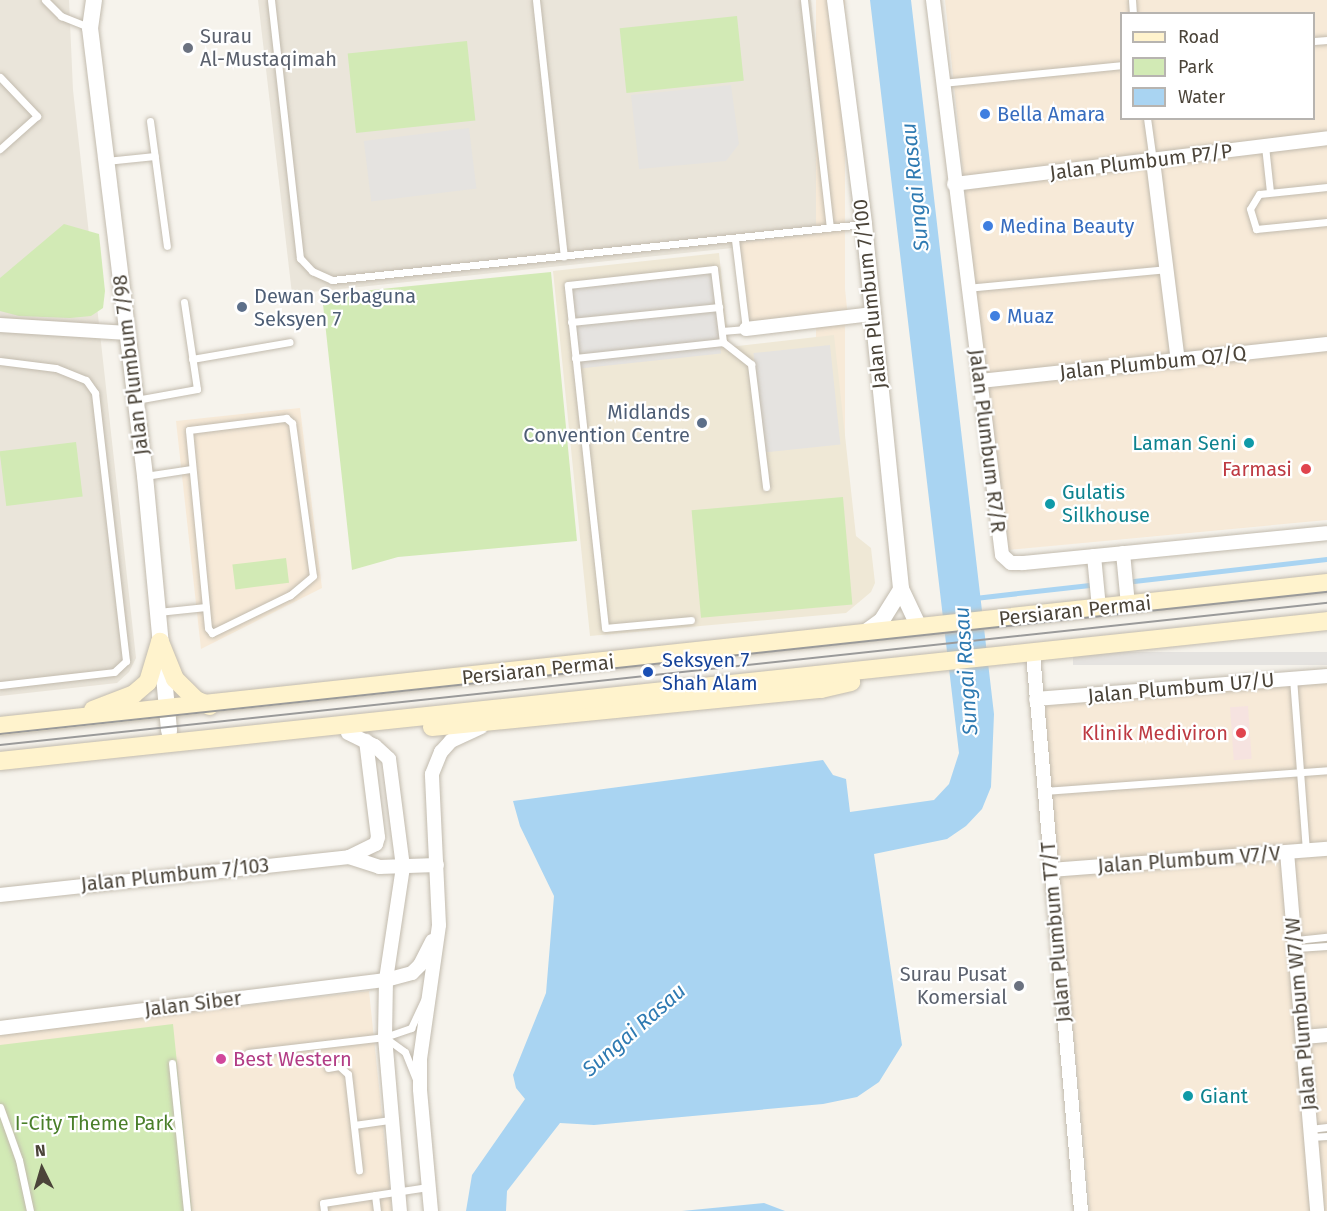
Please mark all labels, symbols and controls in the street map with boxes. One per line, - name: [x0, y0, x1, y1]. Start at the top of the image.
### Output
- legend: [1120, 12, 1315, 120]
- place label: Surau Al-Mustaqimah: [200, 24, 337, 71]
- text: Road: [1178, 26, 1220, 48]
- marker: Surau Al-Mustaqimah: [181, 41, 195, 55]
- text: Park: [1178, 56, 1213, 78]
- text: Water: [1178, 86, 1225, 108]
- place label: Bella Amara: [997, 102, 1105, 126]
- marker: Bella Amara: [978, 107, 992, 121]
- water label: Sungai Rasau: [896, 122, 934, 252]
- street label: Jalan Plumbum P7/P: [1048, 139, 1234, 185]
- street label: Jalan Plumbum 7/100: [848, 198, 892, 390]
- place label: Medina Beauty: [1000, 214, 1134, 238]
- marker: Medina Beauty: [981, 219, 995, 233]
- street label: Jalan Plumbum 7/98: [108, 273, 154, 457]
- place label: Dewan Serbaguna Seksyen 7: [254, 284, 416, 331]
- marker: Dewan Serbaguna Seksyen 7: [235, 300, 249, 314]
- place label: Muaz: [1007, 304, 1054, 328]
- marker: Muaz: [988, 309, 1002, 323]
- street label: Jalan Plumbum Q7/Q: [1058, 341, 1248, 385]
- street label: Jalan Plumbum R7/R: [964, 348, 1010, 534]
- place label: Midlands Convention Centre: [523, 400, 690, 447]
- marker: Midlands Convention Centre: [695, 416, 709, 430]
- place label: Laman Seni: [1132, 431, 1237, 455]
- marker: Laman Seni: [1242, 436, 1256, 450]
- place label: Farmasi: [1222, 457, 1292, 481]
- marker: Farmasi: [1297, 460, 1315, 478]
- place label: Gulatis Silkhouse: [1062, 480, 1150, 527]
- marker: Gulatis Silkhouse: [1043, 497, 1057, 511]
- street label: Persiaran Permai: [997, 591, 1153, 631]
- water label: Sungai Rasau: [949, 606, 983, 736]
- place label: Seksyen 7 Shah Alam: [662, 648, 758, 695]
- street label: Persiaran Permai: [460, 650, 616, 690]
- marker: Seksyen 7 Shah Alam: [639, 663, 657, 681]
- street label: Jalan Plumbum U7/U: [1087, 668, 1275, 708]
- place label: Klinik Mediviron: [1082, 721, 1228, 745]
- marker: Klinik Mediviron: [1232, 724, 1250, 742]
- street label: Jalan Plumbum T7/T: [1036, 840, 1076, 1024]
- street label: Jalan Plumbum V7/V: [1097, 842, 1281, 878]
- street label: Jalan Plumbum 7/103: [80, 853, 270, 897]
- street label: Jalan Plumbum W7/W: [1281, 916, 1321, 1112]
- place label: Surau Pusat Komersial: [900, 963, 1007, 1010]
- water label: Sungai Rasau: [577, 978, 691, 1082]
- marker: Surau Pusat Komersial: [1012, 979, 1026, 993]
- street label: Jalan Siber: [143, 986, 243, 1022]
- place label: Best Western: [233, 1047, 352, 1071]
- marker: Best Western: [214, 1052, 228, 1066]
- place label: Giant: [1200, 1084, 1248, 1108]
- marker: Giant: [1181, 1089, 1195, 1103]
- park label: I-City Theme Park: [15, 1111, 173, 1135]
- north arrow: [12, 1139, 72, 1199]
- text: N: [34, 1141, 46, 1160]

